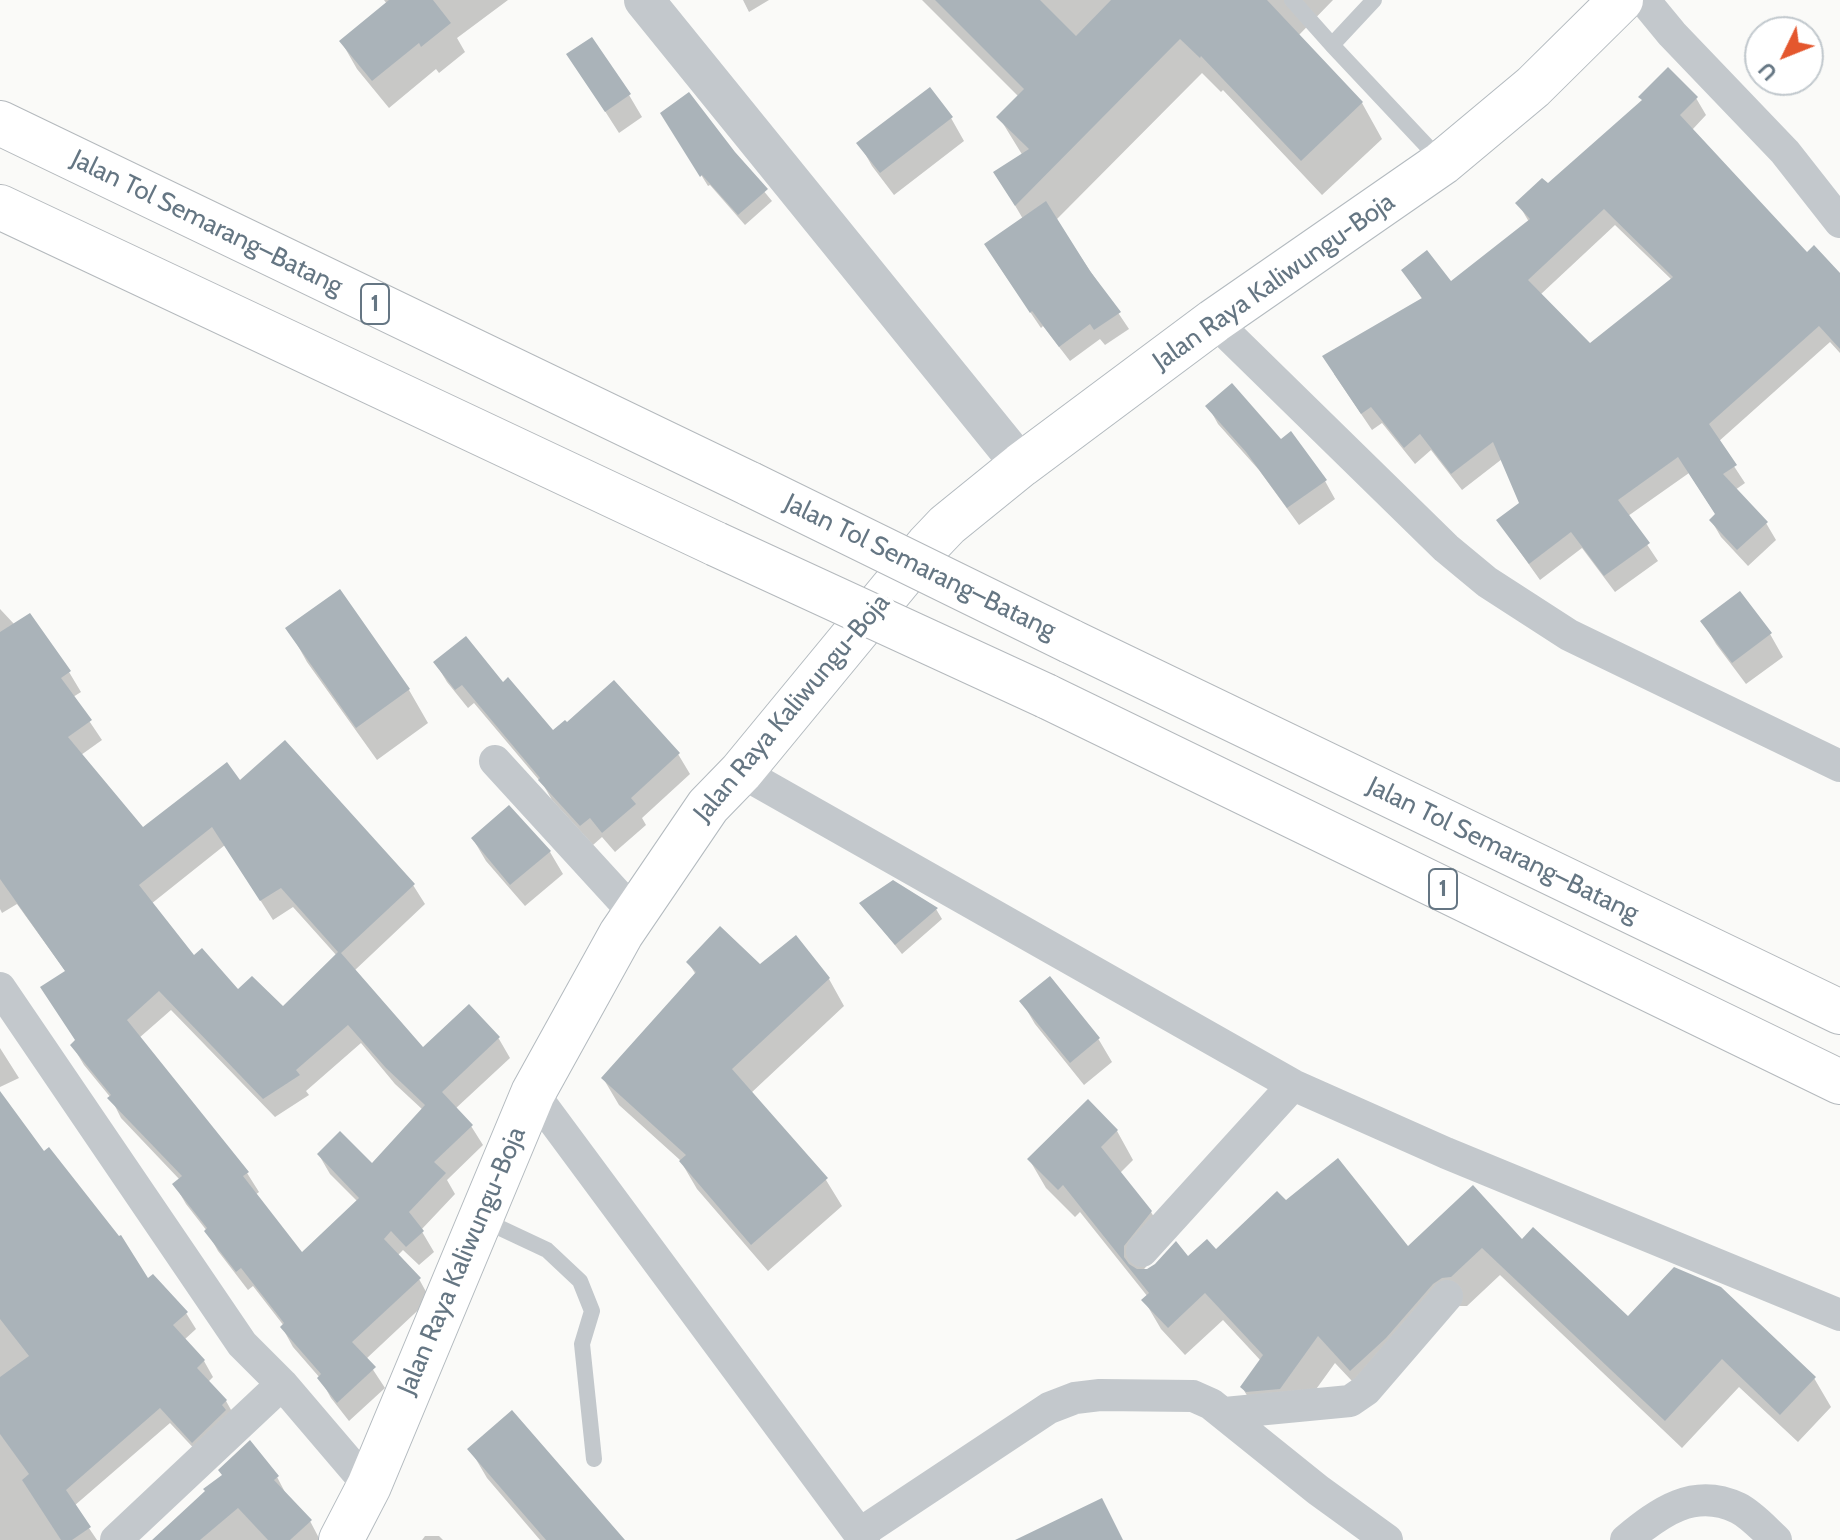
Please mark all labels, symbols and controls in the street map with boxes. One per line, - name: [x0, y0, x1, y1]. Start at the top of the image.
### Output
- north arrow: [1744, 16, 1824, 96]
- text: U: [1752, 56, 1783, 86]
- street label: Jalan Tol Semarang–Batang: [66, 144, 348, 302]
- street label: Jalan Raya Kaliwungu-Boja: [1147, 187, 1401, 377]
- road number: 1: [361, 284, 389, 324]
- street label: Jalan Tol Semarang–Batang: [779, 488, 1061, 646]
- street label: Jalan Raya Kaliwungu-Boja: [688, 588, 896, 828]
- street label: Jalan Tol Semarang–Batang: [1362, 771, 1644, 929]
- road number: 1: [1429, 869, 1457, 909]
- street label: Jalan Raya Kaliwungu-Boja: [391, 1122, 533, 1400]

